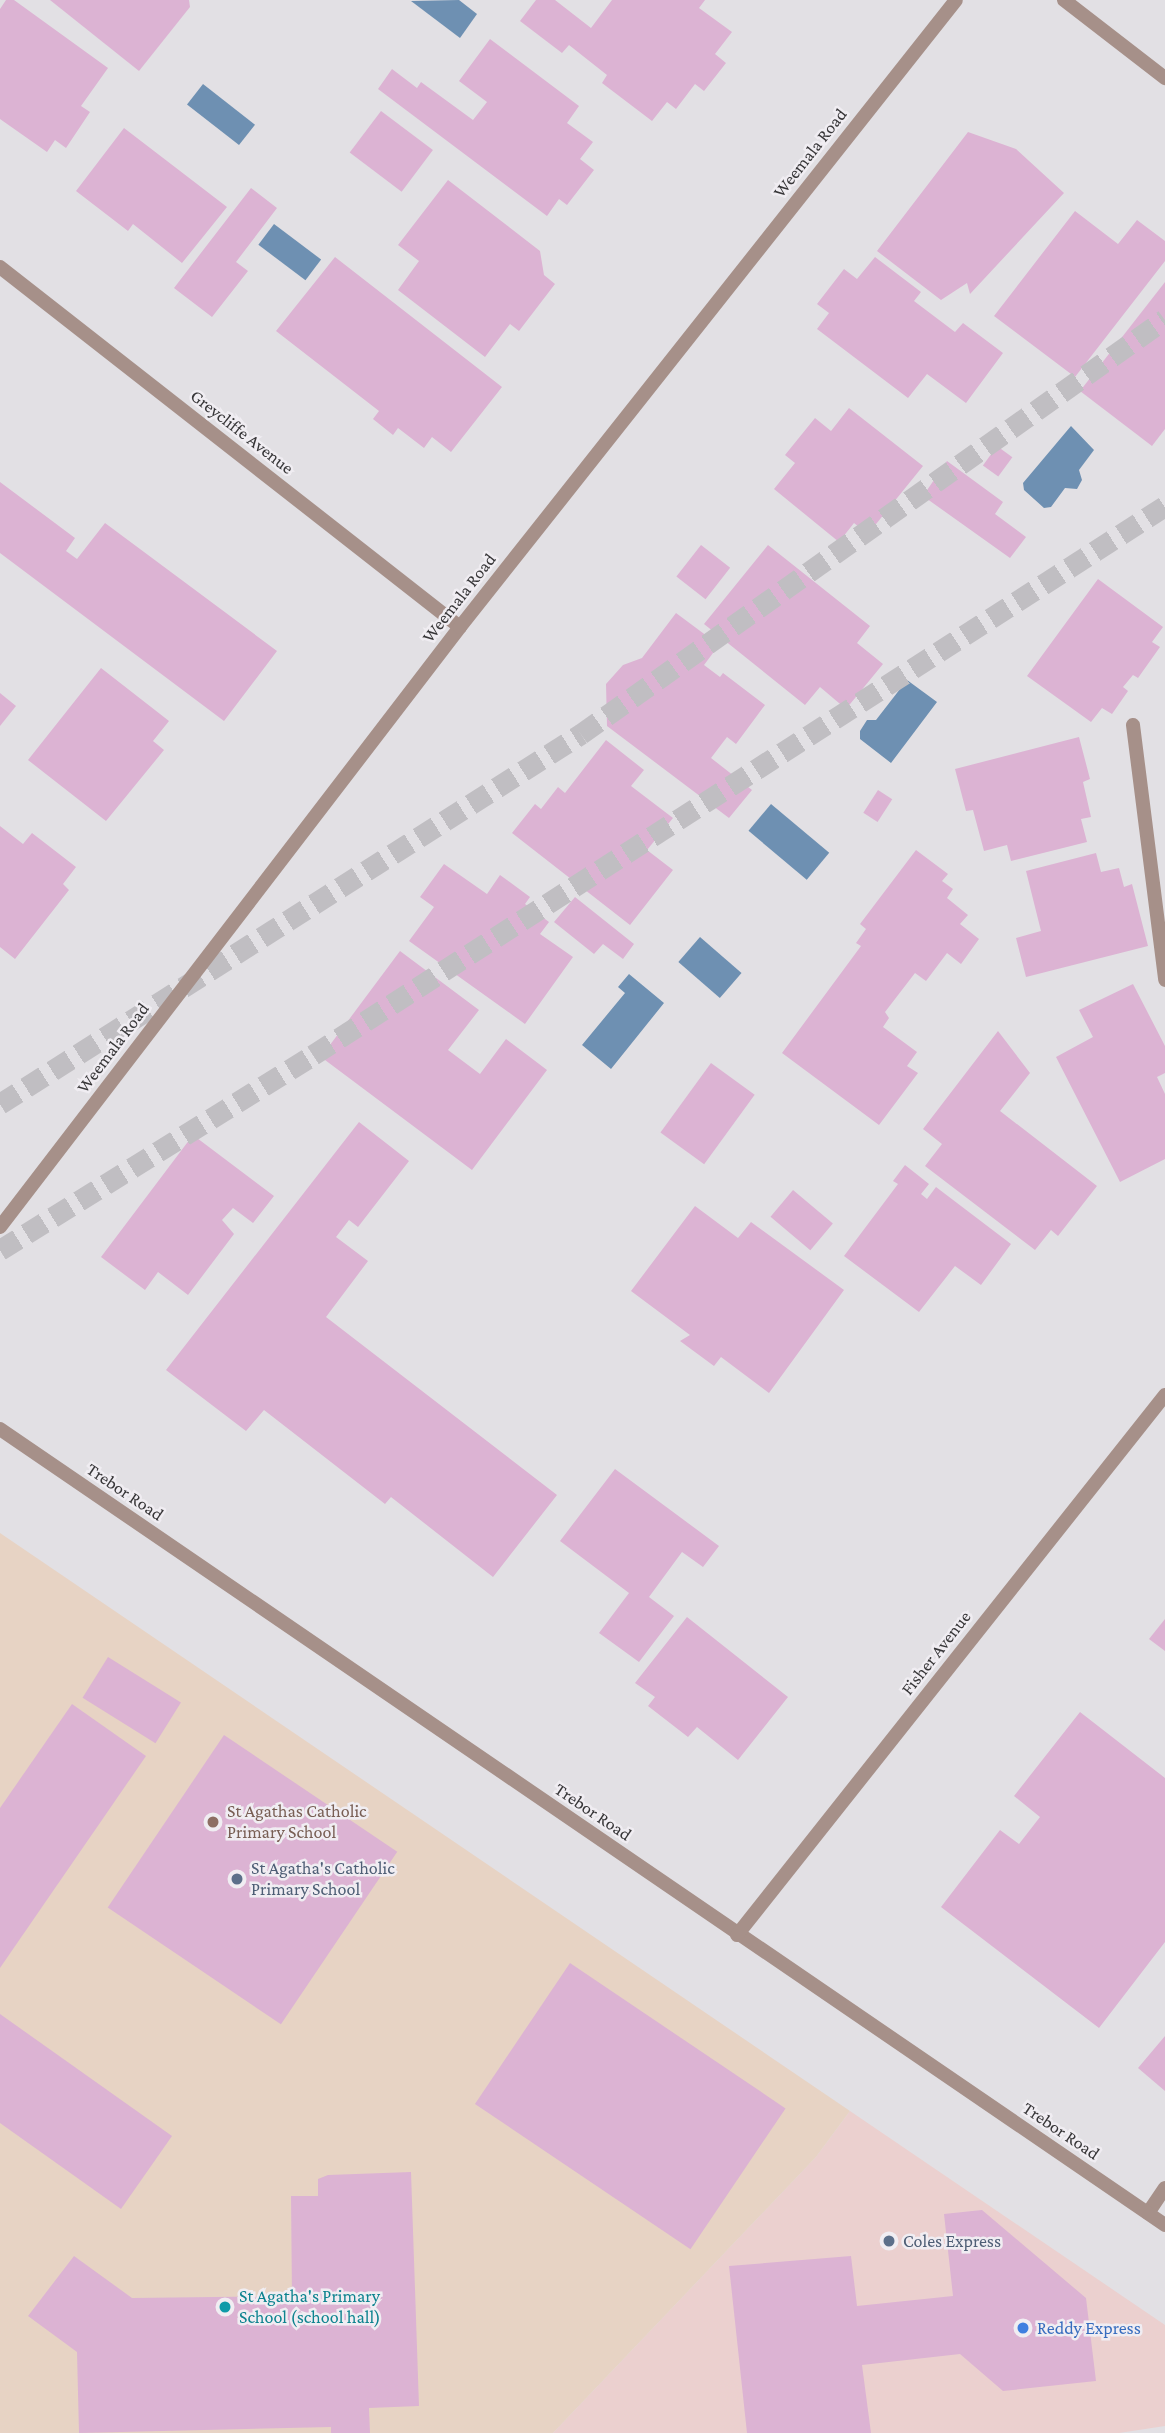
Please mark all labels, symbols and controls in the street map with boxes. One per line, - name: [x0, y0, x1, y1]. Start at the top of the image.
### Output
- street label: Weemala Road: [768, 104, 852, 202]
- street label: Greycliffe Avenue: [186, 385, 298, 479]
- street label: Weemala Road: [417, 549, 501, 647]
- street label: Weemala Road: [72, 999, 154, 1097]
- street label: Trebor Road: [82, 1458, 168, 1526]
- street label: Fisher Avenue: [896, 1607, 976, 1699]
- street label: Trebor Road: [550, 1778, 636, 1846]
- place label: St Agathas Catholic Primary School: [227, 1801, 367, 1843]
- marker: St Agathas Catholic Primary School: [205, 1814, 221, 1830]
- place label: St Agatha's Catholic Primary School: [251, 1858, 395, 1900]
- marker: St Agatha's Catholic Primary School: [229, 1871, 245, 1887]
- street label: Trebor Road: [1018, 2097, 1104, 2165]
- place label: Coles Express: [903, 2230, 1001, 2252]
- marker: Coles Express: [881, 2233, 897, 2249]
- place label: St Agatha's Primary School (school hall): [239, 2286, 381, 2328]
- marker: St Agatha's Primary School (school hall): [217, 2299, 233, 2315]
- place label: Reddy Express: [1037, 2317, 1141, 2339]
- marker: Reddy Express: [1015, 2320, 1031, 2336]

